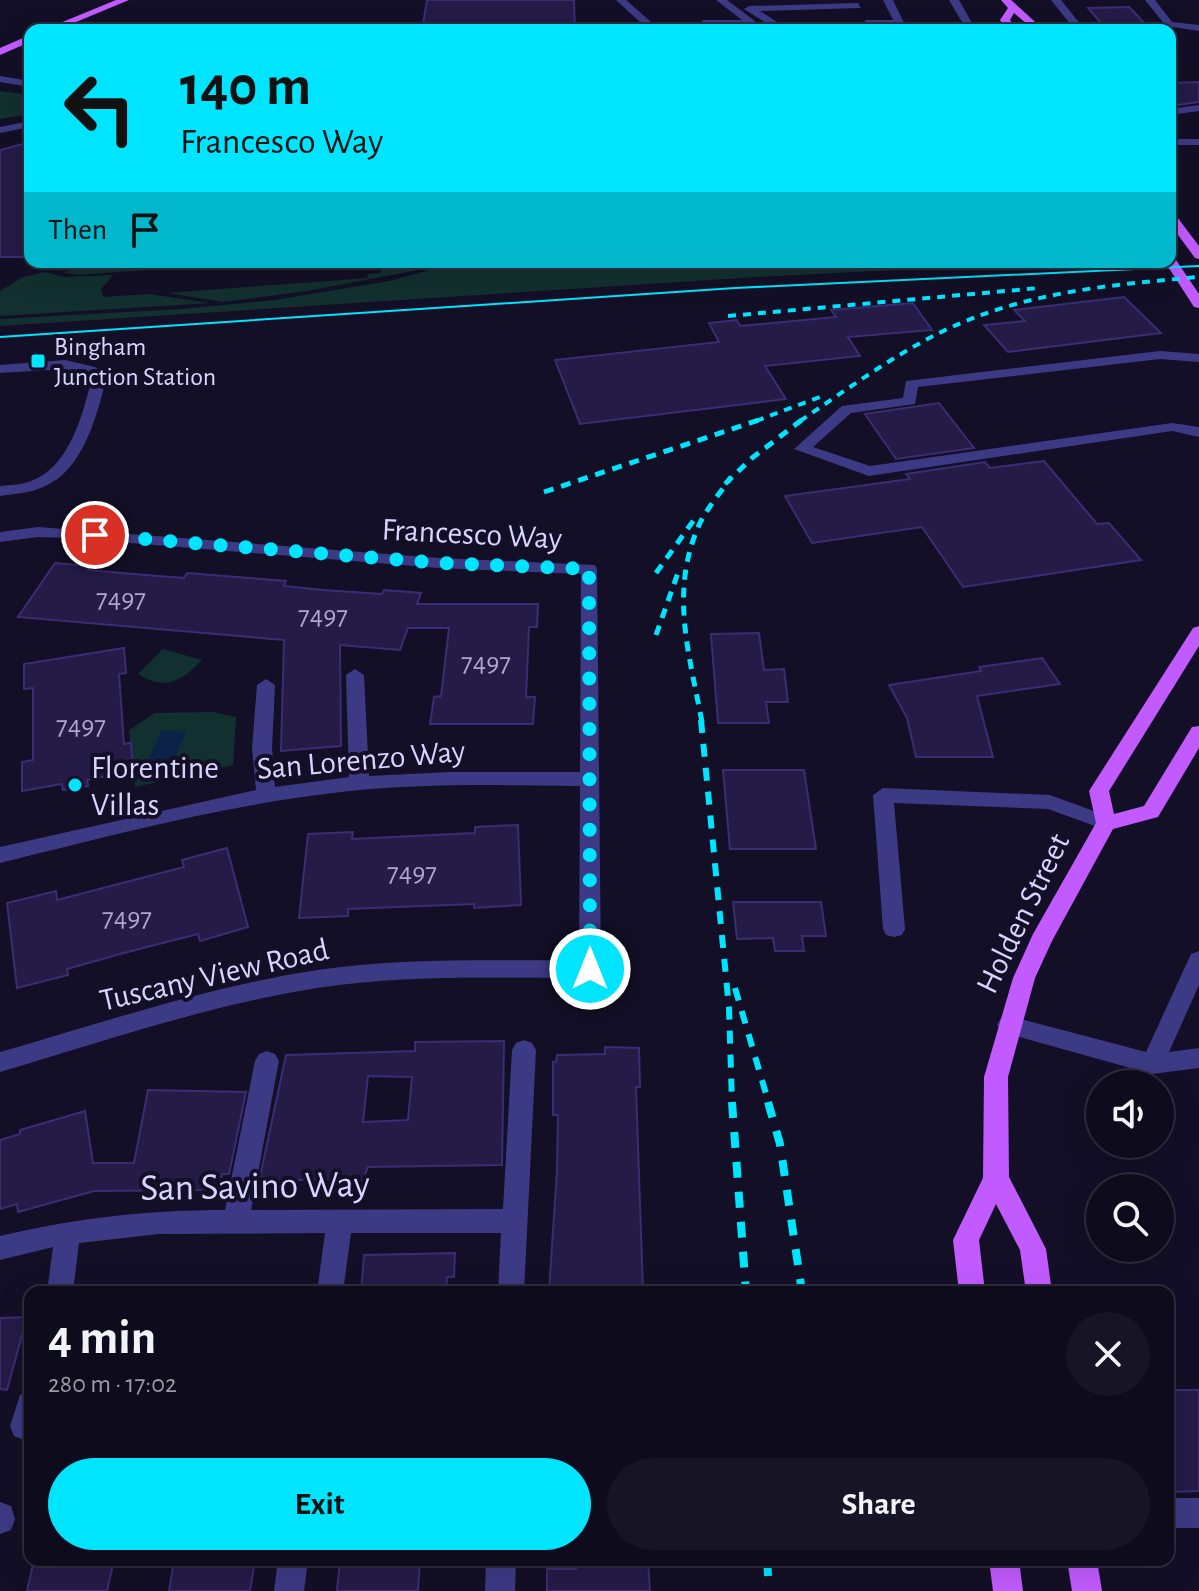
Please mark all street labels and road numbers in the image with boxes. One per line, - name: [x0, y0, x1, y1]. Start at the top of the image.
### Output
- street label: Francesco Way: [381, 513, 563, 555]
- street label: San Lorenzo Way: [256, 735, 467, 785]
- street label: Holden Street: [971, 829, 1075, 998]
- street label: Tuscany View Road: [97, 933, 332, 1017]
- street label: San Savino Way: [140, 1166, 370, 1208]

